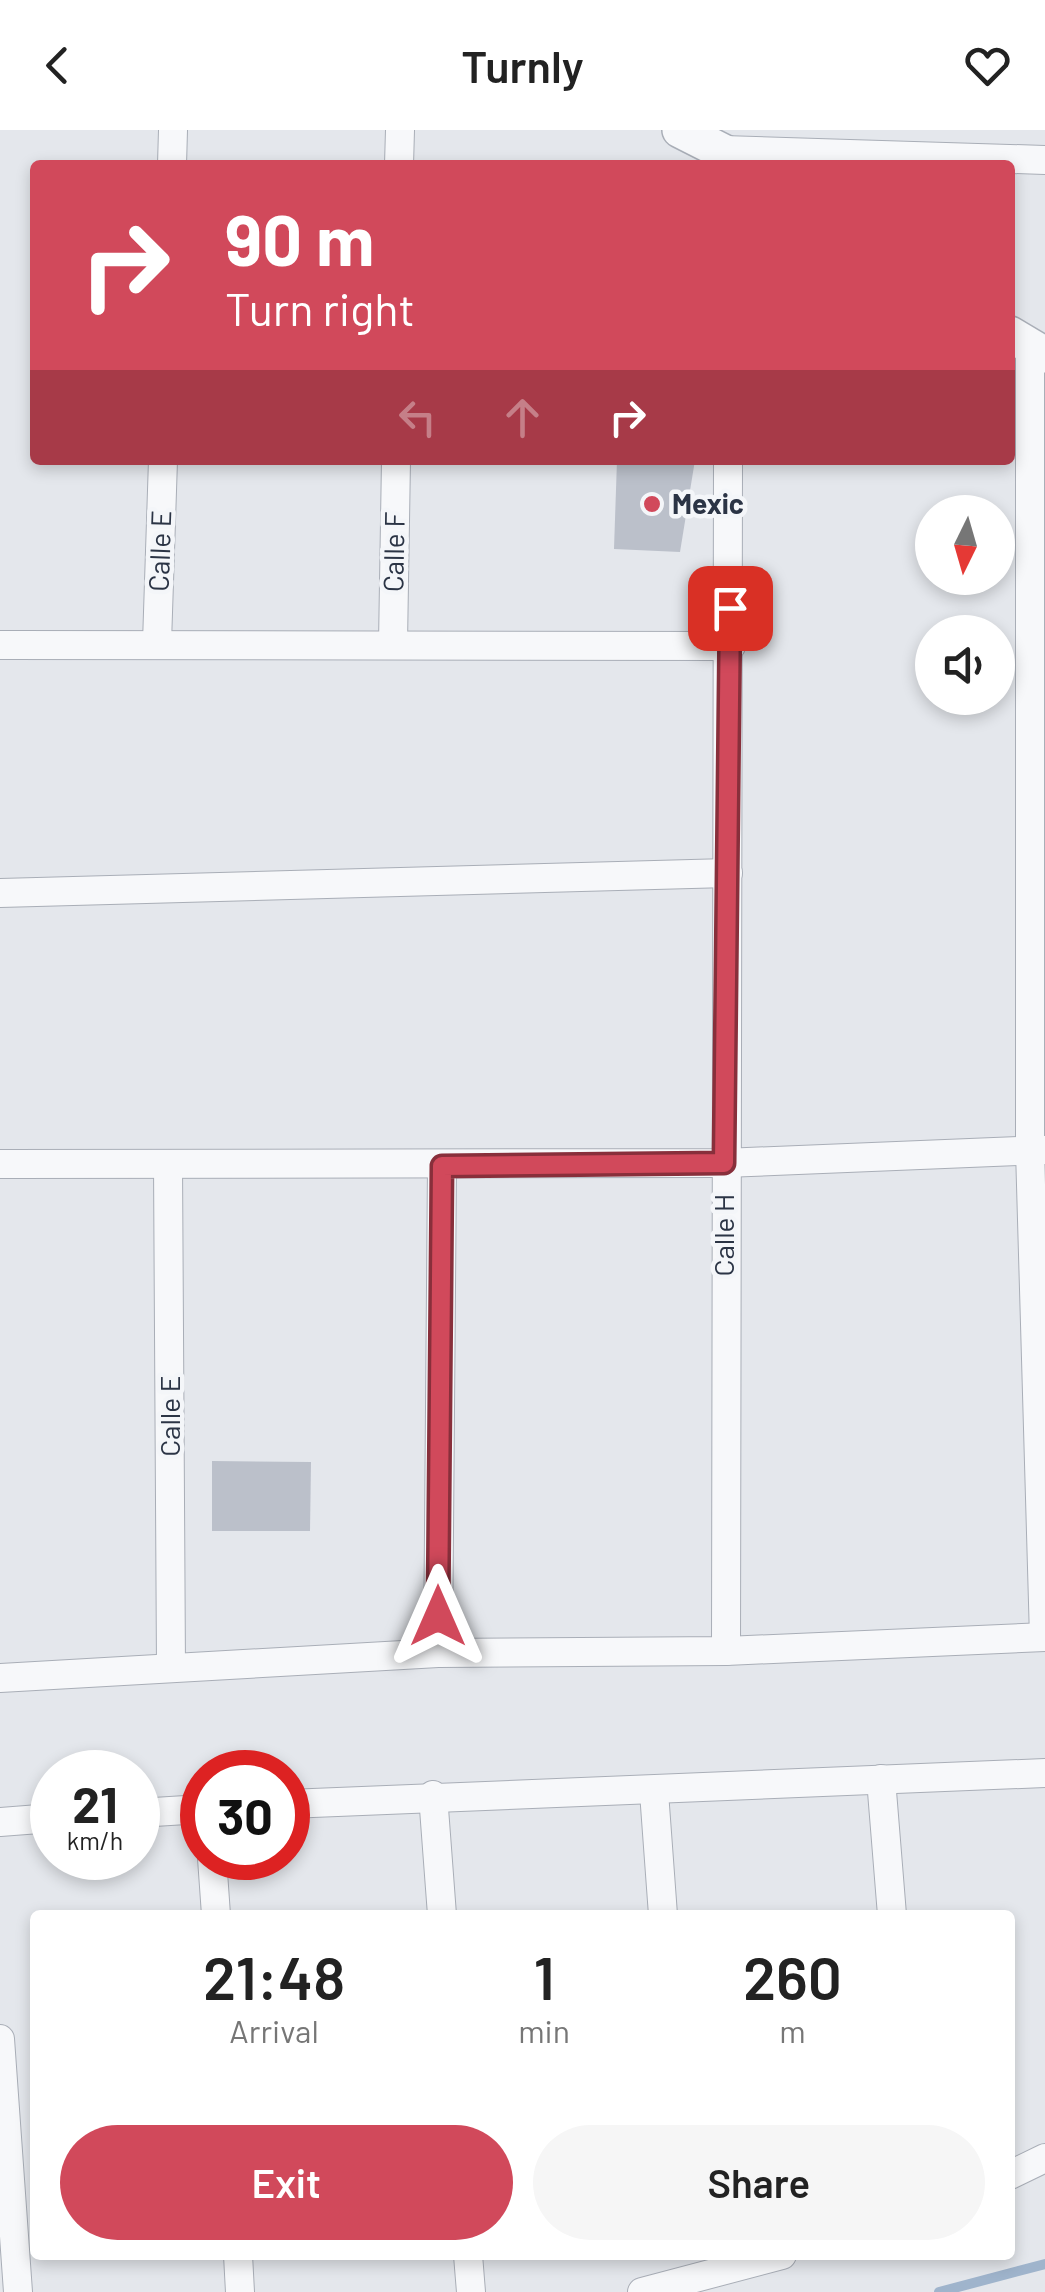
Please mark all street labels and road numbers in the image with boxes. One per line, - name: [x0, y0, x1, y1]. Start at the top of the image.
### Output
- street label: Calle E: [141, 510, 177, 592]
- street label: Calle F: [375, 511, 411, 592]
- street label: Calle H: [706, 1194, 740, 1276]
- street label: Calle E: [152, 1375, 186, 1457]

